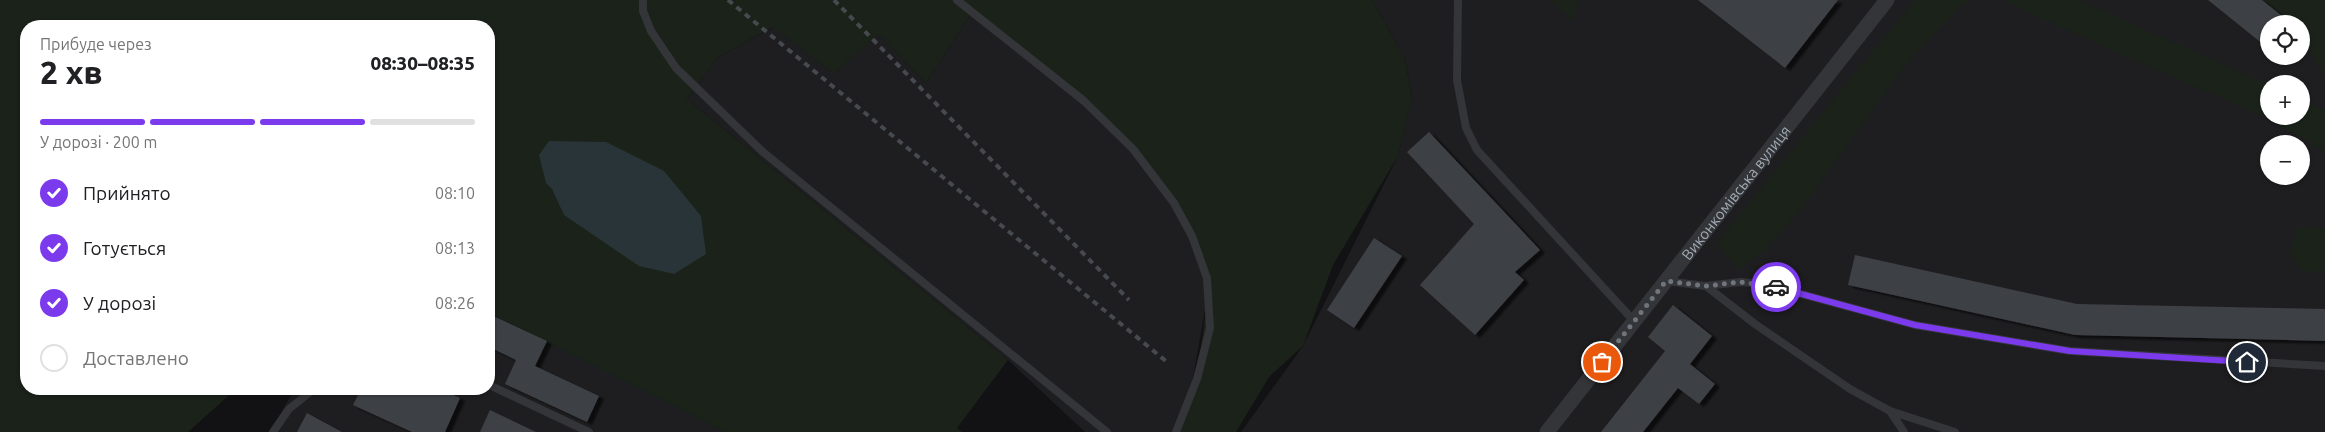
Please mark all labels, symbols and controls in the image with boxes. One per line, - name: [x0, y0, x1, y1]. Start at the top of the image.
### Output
- map controls: [2260, 15, 2310, 185]
- button: locate: [2260, 15, 2310, 65]
- text: Прибуде через: [40, 35, 152, 53]
- text: 08:30–08:35: [370, 52, 475, 74]
- text: 2 хв: [40, 54, 103, 90]
- button: +: [2260, 75, 2310, 125]
- street label: Виконкомівська вулиця: [1678, 122, 1794, 263]
- text: У дорозі · 200 m: [40, 133, 157, 151]
- button: −: [2260, 135, 2310, 185]
- icon: check: [40, 179, 68, 207]
- text: Прийнято: [83, 182, 171, 204]
- text: 08:10: [435, 184, 475, 202]
- icon: check: [40, 234, 68, 262]
- text: Готується: [83, 237, 166, 259]
- text: 08:13: [435, 239, 475, 257]
- courier: [1751, 262, 1801, 312]
- icon: car: [1762, 273, 1790, 301]
- icon: check: [40, 289, 68, 317]
- text: У дорозі: [83, 292, 156, 314]
- text: 08:26: [435, 294, 475, 312]
- pin: [1581, 341, 1623, 383]
- pin: [2226, 341, 2268, 383]
- text: Доставлено: [83, 347, 189, 369]
- icon: bag: [1588, 348, 1616, 376]
- icon: home: [2233, 348, 2261, 376]

